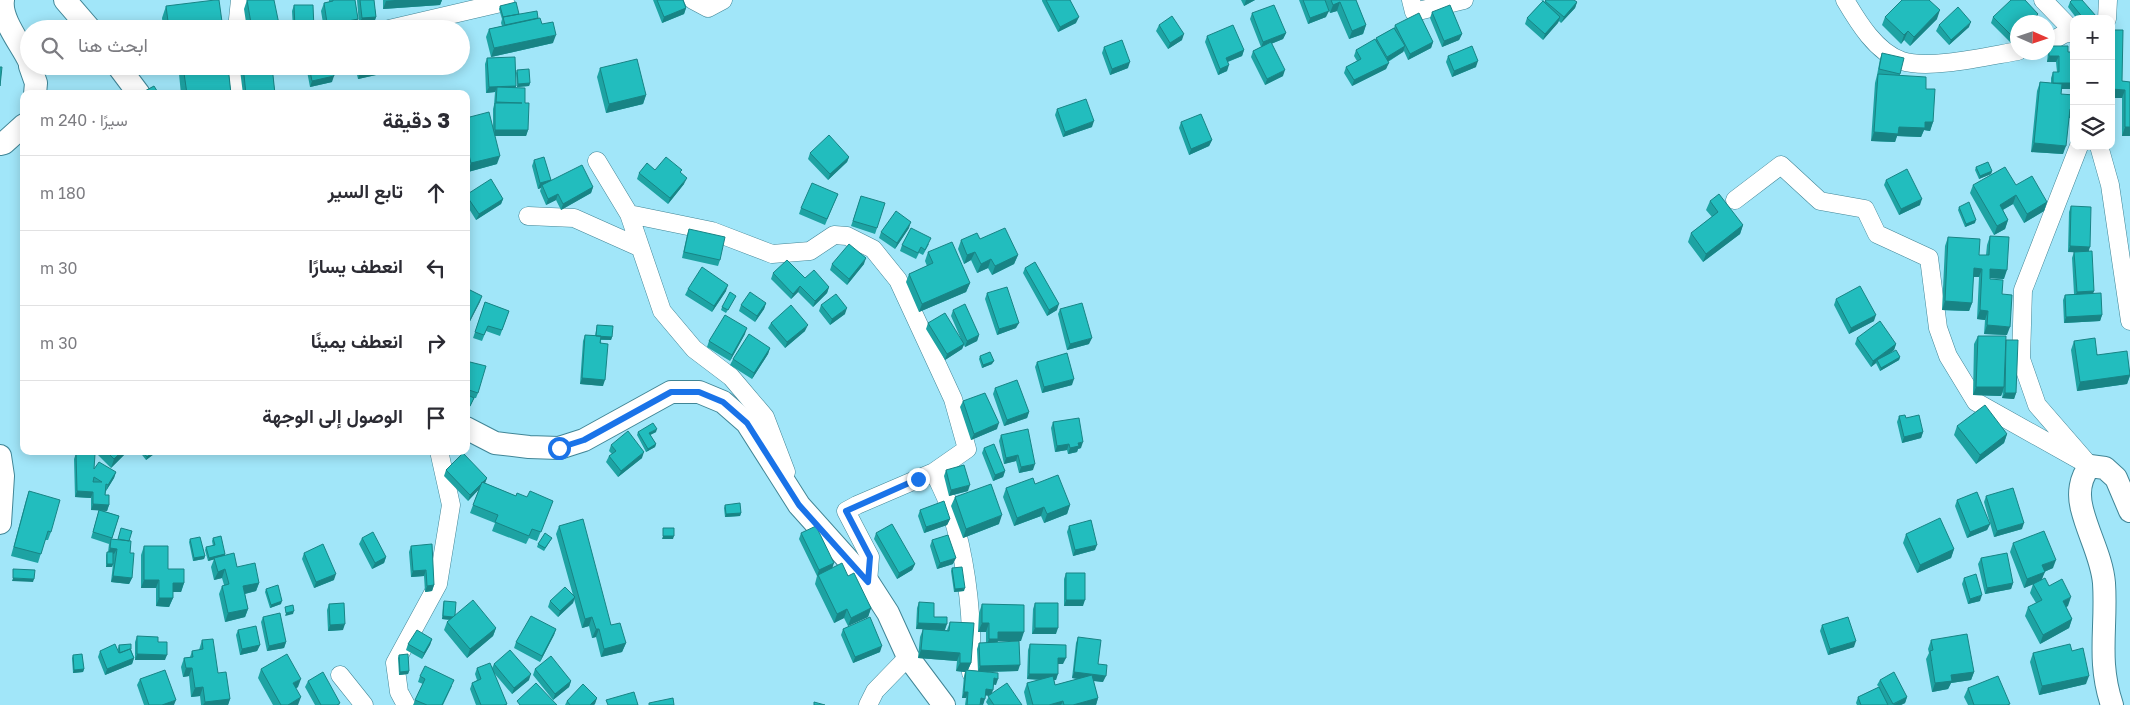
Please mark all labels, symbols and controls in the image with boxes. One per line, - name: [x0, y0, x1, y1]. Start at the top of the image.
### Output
- north arrow: [2010, 15, 2055, 60]
- map controls: [2070, 15, 2115, 150]
- button: +: [2070, 15, 2115, 60]
- search box: [20, 20, 470, 75]
- text: ابحث هنا: [78, 33, 148, 56]
- icon: search: [38, 34, 66, 62]
- button: −: [2070, 60, 2115, 105]
- button: layers: [2070, 105, 2115, 150]
- text: 3 دقيقة: [382, 107, 450, 133]
- text: سيرًا · 240 m: [40, 110, 128, 130]
- text: تابع السير: [327, 179, 403, 202]
- icon: ahead: [422, 179, 450, 207]
- text: 180 m: [40, 183, 86, 203]
- text: انعطف يسارًا: [308, 254, 403, 277]
- icon: left: [422, 254, 450, 282]
- text: 30 m: [40, 258, 77, 278]
- text: انعطف يمينًا: [311, 329, 403, 352]
- icon: right: [422, 329, 450, 357]
- text: 30 m: [40, 333, 77, 353]
- text: الوصول إلى الوجهة: [262, 404, 403, 427]
- icon: arrive: [422, 404, 450, 432]
- route start: [548, 437, 571, 460]
- route end: [907, 468, 930, 491]

